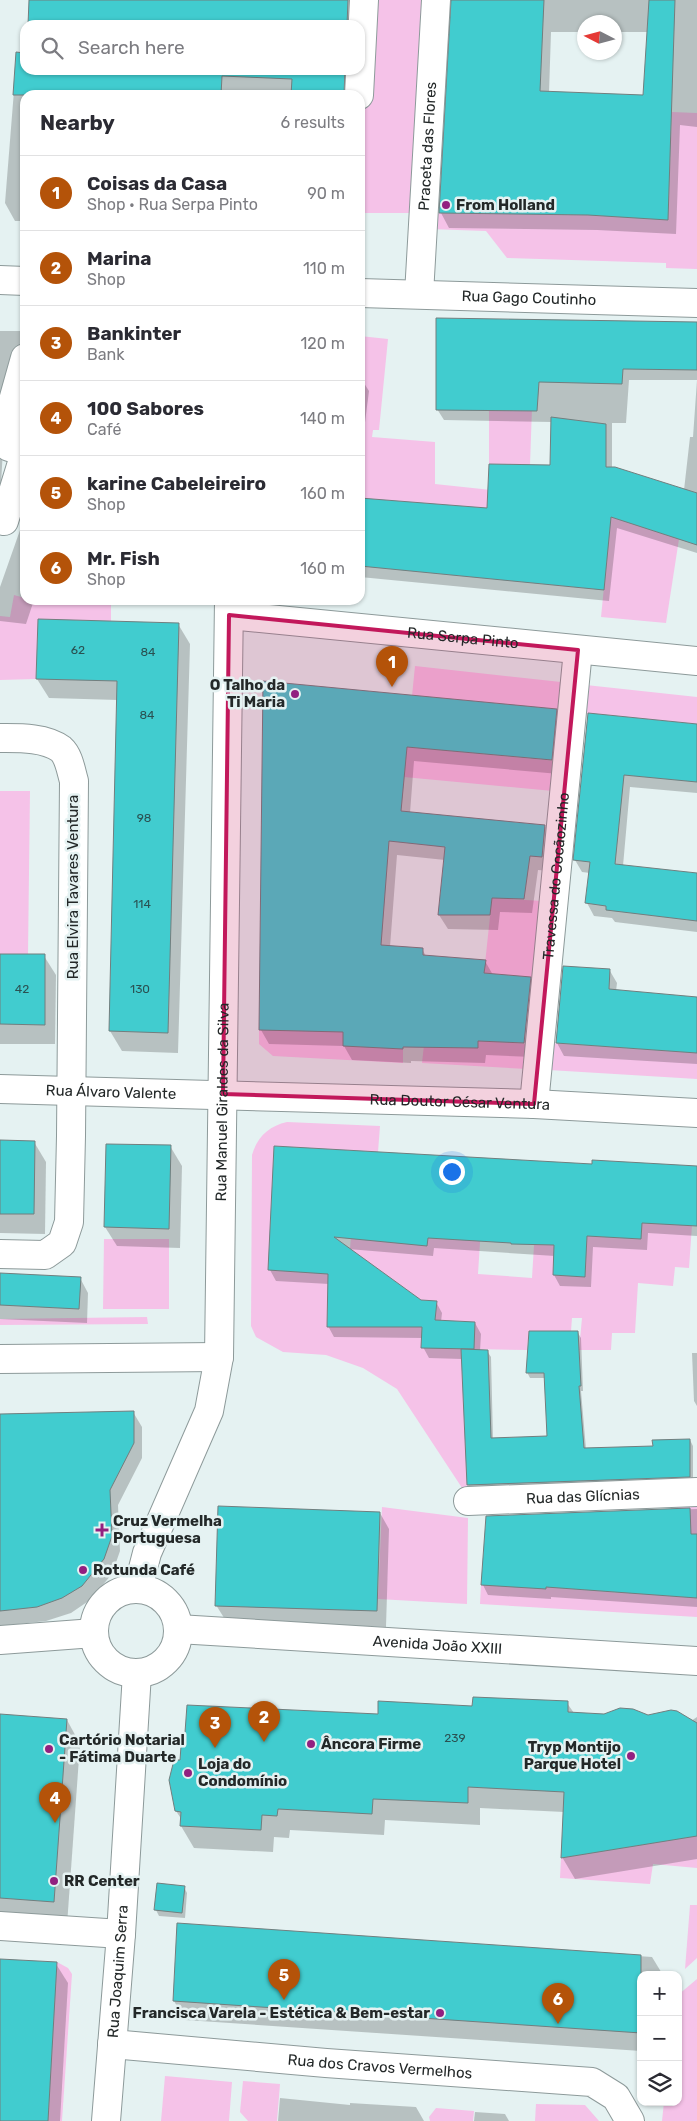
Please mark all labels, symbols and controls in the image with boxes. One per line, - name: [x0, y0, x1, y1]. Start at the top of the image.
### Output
- north arrow: [577, 15, 622, 60]
- search box: [20, 20, 365, 75]
- icon: search: [38, 34, 66, 62]
- text: Search here: [78, 36, 185, 59]
- street label: Praceta das Flores: [415, 81, 440, 211]
- text: Nearby: [40, 110, 115, 135]
- text: 6 results: [280, 113, 345, 132]
- text: Coisas da Casa: [87, 172, 227, 195]
- text: 1: [52, 184, 60, 203]
- text: 90 m: [307, 184, 345, 203]
- text: Shop · Rua Serpa Pinto: [87, 195, 258, 214]
- place label: From Holland: [456, 196, 555, 214]
- marker: From Holland: [440, 199, 452, 211]
- text: Marina: [87, 247, 151, 270]
- text: 2: [51, 259, 61, 278]
- text: 110 m: [303, 259, 345, 278]
- text: Shop: [87, 270, 125, 289]
- street label: Rua Gago Coutinho: [461, 287, 596, 309]
- text: Bankinter: [87, 322, 181, 345]
- text: 3: [51, 334, 61, 353]
- text: 120 m: [300, 334, 345, 353]
- text: Bank: [87, 345, 124, 364]
- text: 100 Sabores: [87, 397, 204, 420]
- text: 4: [51, 409, 61, 428]
- text: 140 m: [300, 409, 345, 428]
- text: Café: [87, 420, 121, 439]
- text: karine Cabeleireiro: [87, 472, 266, 495]
- text: 5: [51, 484, 61, 503]
- text: 160 m: [300, 484, 345, 503]
- text: Shop: [87, 495, 125, 514]
- text: Mr. Fish: [87, 547, 160, 570]
- text: 6: [51, 559, 61, 578]
- text: 160 m: [300, 559, 345, 578]
- text: Shop: [87, 570, 125, 589]
- street label: Rua Serpa Pinto: [406, 624, 519, 652]
- house number: 62: [71, 643, 85, 657]
- house number: 84: [140, 645, 156, 659]
- pin: 1: [376, 646, 408, 687]
- place label: O Talho da Ti Maria: [210, 676, 285, 711]
- marker: O Talho da Ti Maria: [289, 688, 301, 700]
- house number: 84: [139, 708, 155, 722]
- street label: Travessa do Cocãozinho: [539, 792, 573, 961]
- street label: Rua Elvira Tavares Ventura: [64, 795, 82, 979]
- house number: 98: [137, 811, 151, 825]
- house number: 114: [133, 897, 151, 911]
- house number: 42: [15, 982, 29, 996]
- house number: 130: [130, 982, 150, 996]
- street label: Rua Manuel Giraldes da Silva: [212, 1003, 233, 1202]
- street label: Rua Álvaro Valente: [45, 1081, 176, 1103]
- street label: Rua Doutor César Ventura: [369, 1090, 551, 1114]
- your location: [439, 1159, 465, 1185]
- street label: Rua das Glícnias: [526, 1485, 640, 1508]
- place label: Cruz Vermelha Portuguesa: [113, 1512, 222, 1547]
- marker: Cruz Vermelha Portuguesa: [95, 1523, 109, 1537]
- place label: Rotunda Café: [93, 1561, 195, 1579]
- marker: Rotunda Café: [77, 1564, 89, 1576]
- street label: Avenida João XXIII: [372, 1632, 503, 1658]
- pin: 2: [248, 1701, 280, 1742]
- pin: 3: [199, 1707, 231, 1748]
- place label: Cartório Notarial - Fátima Duarte: [59, 1731, 185, 1766]
- house number: 239: [444, 1731, 466, 1745]
- place label: Âncora Firme: [321, 1735, 421, 1753]
- marker: Âncora Firme: [305, 1738, 317, 1750]
- place label: Tryp Montijo Parque Hotel: [524, 1738, 621, 1773]
- marker: Cartório Notarial - Fátima Duarte: [43, 1743, 55, 1755]
- marker: Tryp Montijo Parque Hotel: [625, 1750, 637, 1762]
- place label: Loja do Condomínio: [198, 1755, 287, 1790]
- marker: Loja do Condomínio: [182, 1767, 194, 1779]
- pin: 4: [39, 1782, 71, 1823]
- place label: RR Center: [64, 1872, 140, 1890]
- marker: RR Center: [48, 1875, 60, 1887]
- street label: Rua Joaquim Serra: [104, 1904, 132, 2039]
- pin: 5: [268, 1959, 300, 2000]
- map controls: [637, 1971, 682, 2106]
- button: +: [637, 1971, 682, 2016]
- pin: 6: [542, 1983, 574, 2024]
- place label: Francisca Varela - Estética & Bem-estar: [133, 2004, 430, 2022]
- marker: Francisca Varela - Estética & Bem-estar: [434, 2007, 446, 2019]
- button: −: [637, 2016, 682, 2061]
- street label: Rua dos Cravos Vermelhos: [287, 2051, 473, 2082]
- button: layers: [637, 2061, 682, 2106]

